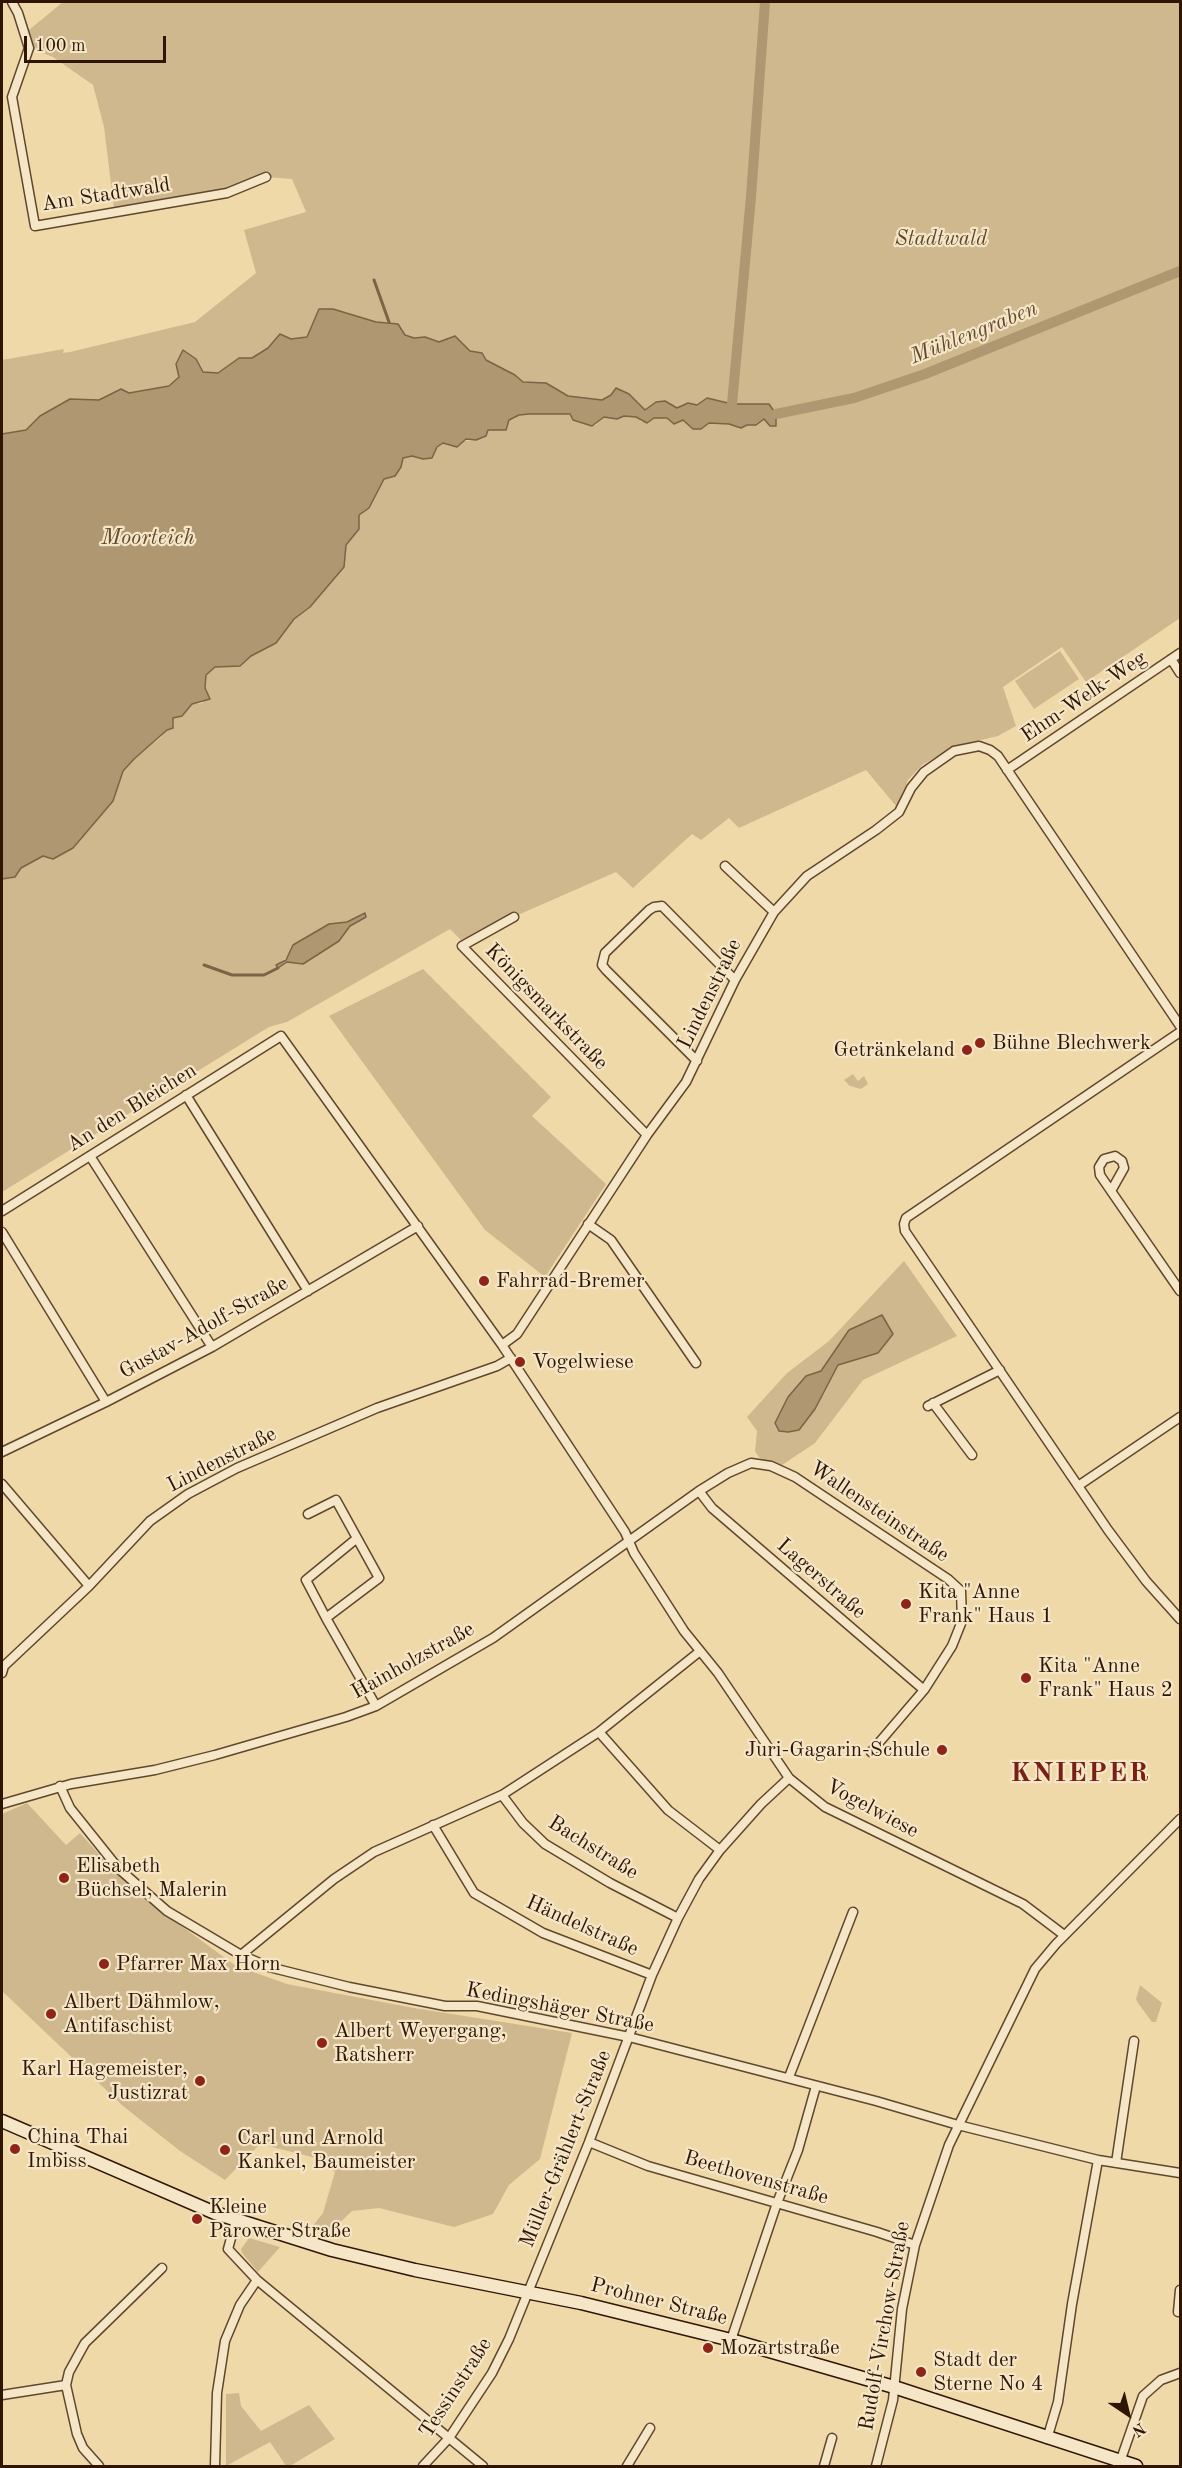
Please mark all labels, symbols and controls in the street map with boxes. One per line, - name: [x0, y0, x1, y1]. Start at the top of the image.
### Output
- scale bar: [27, 24, 170, 62]
- text: 100 m: [35, 37, 86, 55]
- street label: Am Stadtwald: [40, 172, 172, 218]
- park label: Stadtwald: [895, 226, 987, 252]
- water label: Mühlengraben: [906, 295, 1042, 371]
- water label: Moorteich: [101, 525, 195, 551]
- street label: Ehm-Welk-Weg: [1016, 646, 1152, 748]
- street label: Lindenstraße: [673, 935, 747, 1053]
- street label: Königsmarkstraße: [479, 938, 613, 1076]
- place label: Bühne Blechwerk: [992, 1030, 1151, 1056]
- marker: Bühne Blechwerk: [973, 1036, 987, 1050]
- place label: Getränkeland: [834, 1037, 955, 1063]
- marker: Getränkeland: [960, 1043, 974, 1057]
- street label: An den Bleichen: [62, 1058, 202, 1158]
- place label: Fahrrad-Bremer: [496, 1268, 645, 1294]
- street label: Gustav-Adolf-Straße: [115, 1271, 293, 1385]
- marker: Fahrrad-Bremer: [477, 1274, 491, 1288]
- place label: Vogelwiese: [532, 1349, 634, 1375]
- marker: Vogelwiese: [513, 1355, 527, 1369]
- street label: Lindenstraße: [163, 1422, 281, 1498]
- street label: Wallensteinstraße: [804, 1456, 954, 1568]
- street label: Lagerstraße: [771, 1533, 871, 1625]
- place label: Kita "Anne Frank" Haus 1: [918, 1579, 1053, 1629]
- marker: Kita "Anne Frank" Haus 1: [899, 1597, 913, 1611]
- street label: Hainholzstraße: [347, 1617, 479, 1705]
- place label: Kita "Anne Frank" Haus 2: [1038, 1653, 1173, 1703]
- marker: Kita "Anne Frank" Haus 2: [1019, 1671, 1033, 1685]
- place label: Juri-Gagarin-Schule: [745, 1737, 930, 1763]
- marker: Juri-Gagarin-Schule: [935, 1743, 949, 1757]
- district label: KNIEPER: [1010, 1758, 1150, 1790]
- street label: Vogelwiese: [821, 1774, 923, 1844]
- street label: Bachstraße: [543, 1810, 643, 1886]
- place label: Elisabeth Büchsel, Malerin: [76, 1853, 227, 1903]
- marker: Elisabeth Büchsel, Malerin: [57, 1871, 71, 1885]
- street label: Händelstraße: [522, 1890, 642, 1962]
- place label: Pfarrer Max Horn: [116, 1951, 281, 1977]
- marker: Pfarrer Max Horn: [97, 1957, 111, 1971]
- street label: Kedingshäger Straße: [464, 1977, 656, 2039]
- place label: Albert Dähmlow, Antifaschist: [63, 1989, 220, 2039]
- marker: Albert Dähmlow, Antifaschist: [44, 2007, 58, 2021]
- place label: Albert Weyergang, Ratsherr: [334, 2018, 507, 2068]
- marker: Albert Weyergang, Ratsherr: [315, 2036, 329, 2050]
- street label: Müller-Grählert-Straße: [515, 2047, 617, 2251]
- place label: Karl Hagemeister, Justizrat: [21, 2056, 188, 2106]
- marker: Karl Hagemeister, Justizrat: [193, 2074, 207, 2088]
- place label: China Thai Imbiss: [27, 2124, 128, 2174]
- place label: Carl und Arnold Kankel, Baumeister: [237, 2125, 415, 2175]
- marker: China Thai Imbiss: [8, 2142, 22, 2156]
- marker: Carl und Arnold Kankel, Baumeister: [218, 2143, 232, 2157]
- street label: Beethovenstraße: [681, 2145, 831, 2211]
- place label: Kleine Parower Straße: [209, 2194, 351, 2244]
- marker: Kleine Parower Straße: [190, 2212, 204, 2226]
- street label: Rudolf-Virchow-Straße: [854, 2219, 916, 2433]
- street label: Prohner Straße: [588, 2273, 730, 2331]
- street label: Tessinstraße: [414, 2333, 498, 2443]
- place label: Mozartstraße: [720, 2335, 840, 2361]
- marker: Mozartstraße: [701, 2341, 715, 2355]
- place label: Stadt der Sterne No 4: [933, 2347, 1043, 2397]
- marker: Stadt der Sterne No 4: [914, 2365, 928, 2379]
- north arrow: [1098, 2384, 1158, 2444]
- text: N: [1129, 2419, 1148, 2439]

